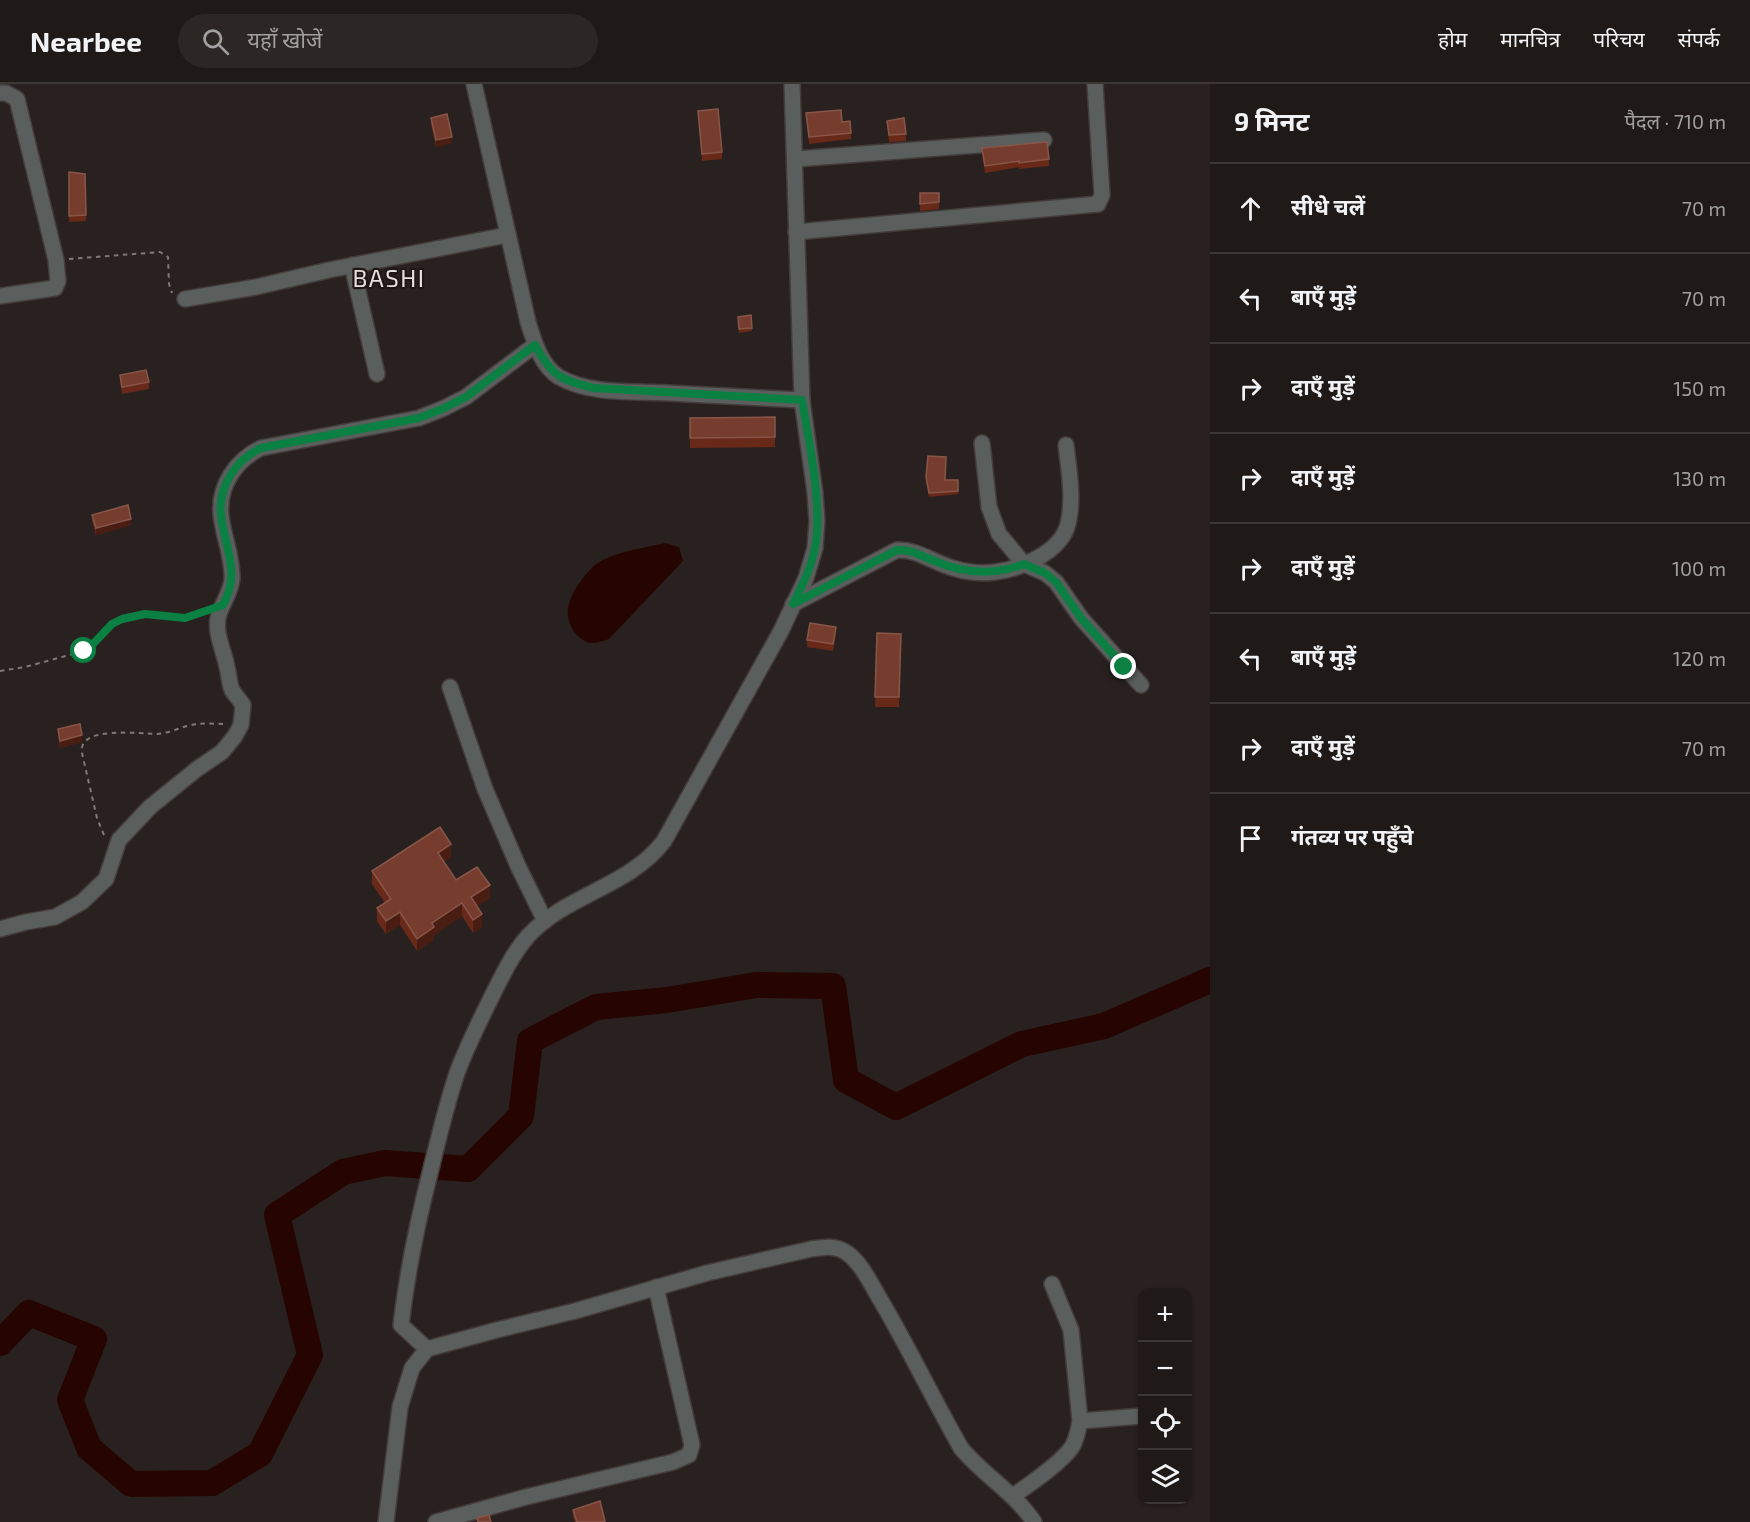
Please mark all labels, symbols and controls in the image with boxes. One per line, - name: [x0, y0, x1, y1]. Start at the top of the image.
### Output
- search box: [178, 14, 598, 68]
- text: Nearbee: [30, 24, 142, 58]
- icon: search: [199, 25, 232, 58]
- text: यहाँ खोजें: [247, 26, 322, 52]
- text: होम: [1438, 26, 1467, 51]
- text: मानचित्र: [1500, 26, 1560, 51]
- text: परिचय: [1593, 26, 1645, 51]
- text: संपर्क: [1678, 26, 1720, 51]
- text: 9 मिनट: [1234, 105, 1310, 136]
- text: पैदल · 710 m: [1625, 109, 1726, 133]
- icon: ahead: [1234, 192, 1267, 225]
- text: सीधे चलें: [1291, 193, 1365, 219]
- text: 70 m: [1682, 196, 1726, 220]
- district label: BASHI: [352, 263, 426, 292]
- icon: left: [1234, 282, 1267, 315]
- text: बाएँ मुड़ें: [1291, 283, 1356, 309]
- text: 70 m: [1682, 286, 1726, 310]
- icon: right: [1234, 372, 1267, 405]
- text: दाएँ मुड़ें: [1291, 373, 1355, 399]
- text: 150 m: [1673, 376, 1726, 400]
- icon: right: [1234, 462, 1267, 495]
- text: दाएँ मुड़ें: [1291, 463, 1355, 489]
- text: 130 m: [1673, 466, 1726, 490]
- icon: right: [1234, 552, 1267, 585]
- text: दाएँ मुड़ें: [1291, 553, 1355, 579]
- text: 100 m: [1672, 556, 1726, 580]
- route start: [70, 637, 96, 663]
- icon: left: [1234, 642, 1267, 675]
- text: बाएँ मुड़ें: [1291, 643, 1356, 669]
- text: 120 m: [1673, 646, 1726, 670]
- route end: [1110, 653, 1136, 679]
- icon: right: [1234, 732, 1267, 765]
- text: दाएँ मुड़ें: [1291, 733, 1355, 759]
- text: 70 m: [1682, 736, 1726, 760]
- icon: arrive: [1234, 822, 1267, 855]
- text: गंतव्य पर पहुँचे: [1291, 823, 1414, 849]
- map controls: [1138, 1288, 1192, 1504]
- button: +: [1138, 1288, 1192, 1342]
- button: −: [1138, 1342, 1192, 1396]
- button: locate: [1138, 1396, 1192, 1450]
- button: layers: [1138, 1450, 1192, 1504]

